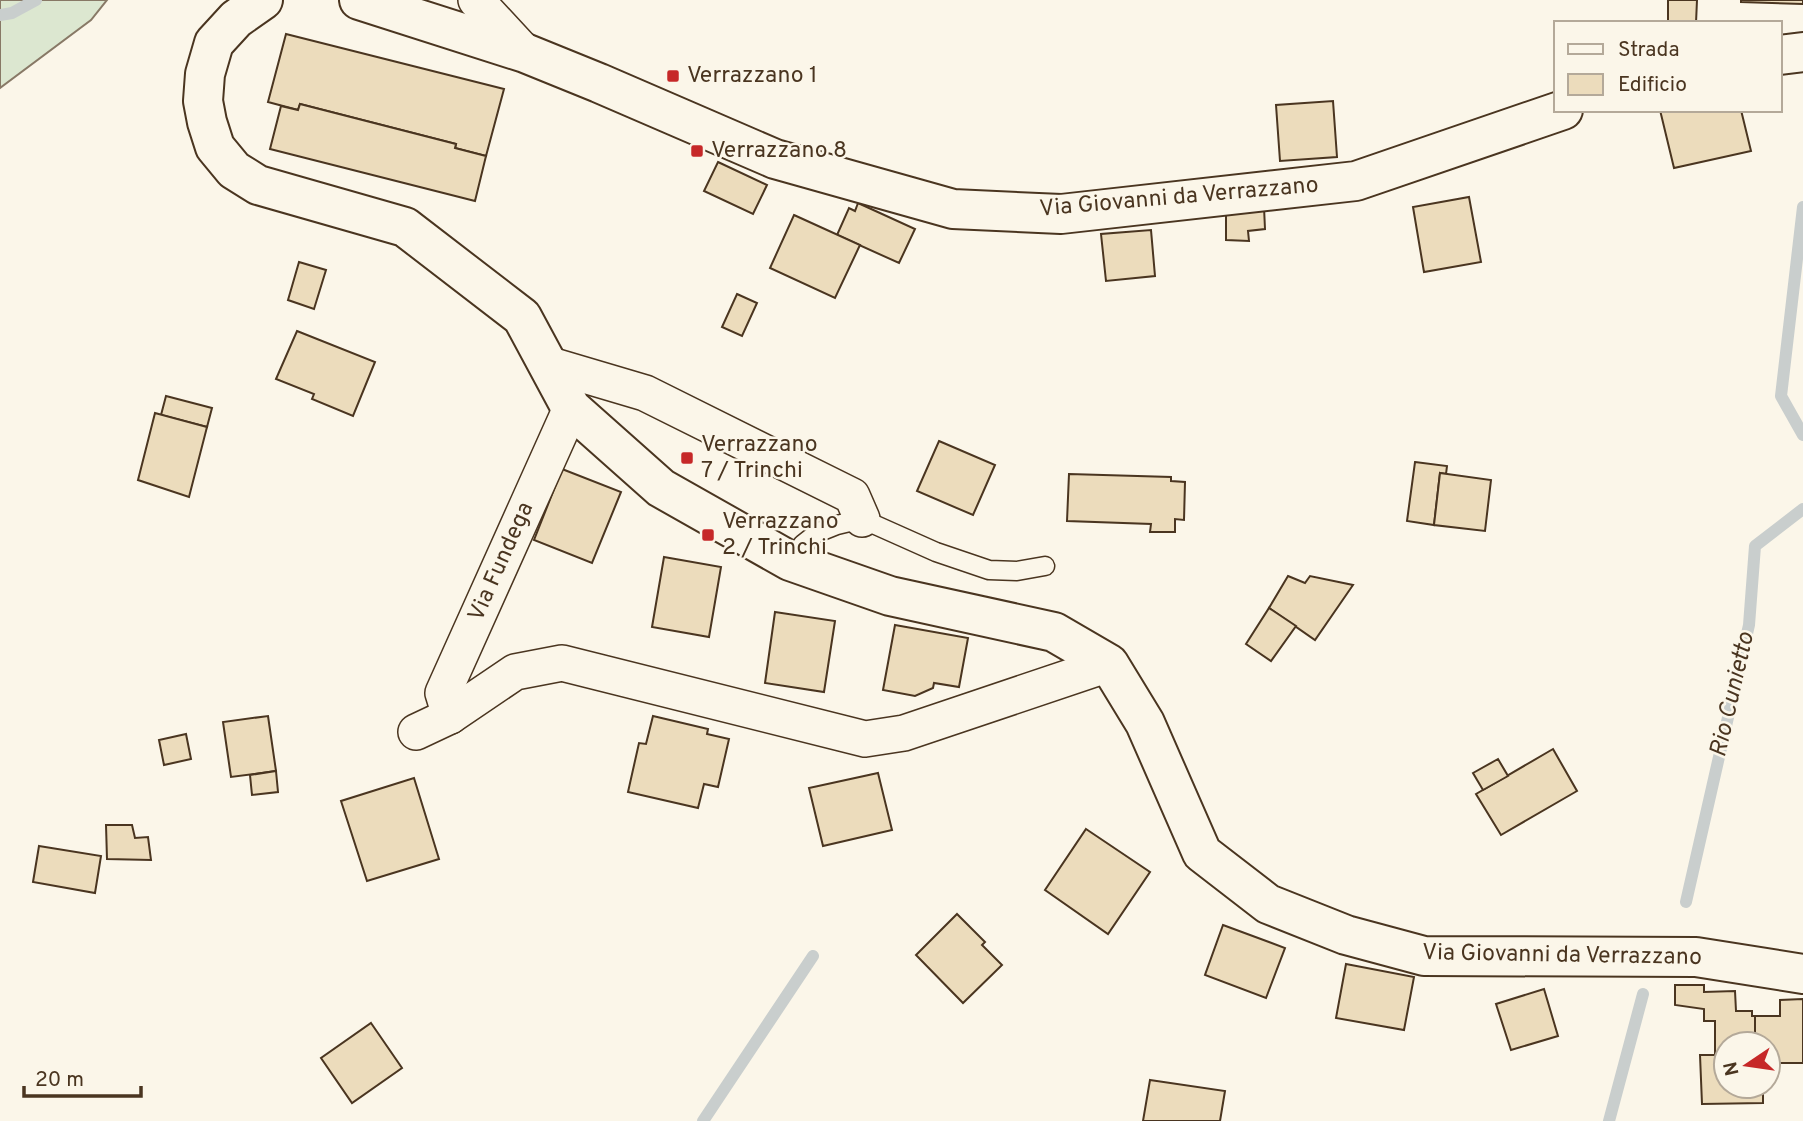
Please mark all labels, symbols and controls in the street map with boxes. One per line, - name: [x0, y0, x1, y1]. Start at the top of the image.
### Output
- legend: [1554, 21, 1782, 112]
- text: Strada: [1618, 37, 1679, 64]
- place label: Verrazzano 1: [687, 62, 818, 91]
- marker: Verrazzano 1: [665, 68, 681, 84]
- text: Edificio: [1618, 72, 1687, 99]
- place label: Verrazzano 8: [711, 137, 847, 166]
- marker: Verrazzano 8: [689, 143, 705, 159]
- street label: Via Giovanni da Verrazzano: [1038, 171, 1320, 225]
- place label: Verrazzano 7 / Trinchi: [701, 431, 818, 486]
- marker: Verrazzano 7 / Trinchi: [679, 450, 695, 466]
- street label: Via Fundega: [463, 498, 541, 626]
- place label: Verrazzano 2 / Trinchi: [722, 508, 839, 563]
- marker: Verrazzano 2 / Trinchi: [700, 527, 716, 543]
- water label: Rio Cunietto: [1704, 629, 1762, 760]
- street label: Via Giovanni da Verrazzano: [1422, 939, 1702, 973]
- north arrow: [1712, 1030, 1782, 1100]
- scale bar: [24, 1054, 142, 1098]
- text: N: [1719, 1059, 1746, 1078]
- text: 20 m: [35, 1067, 84, 1094]

